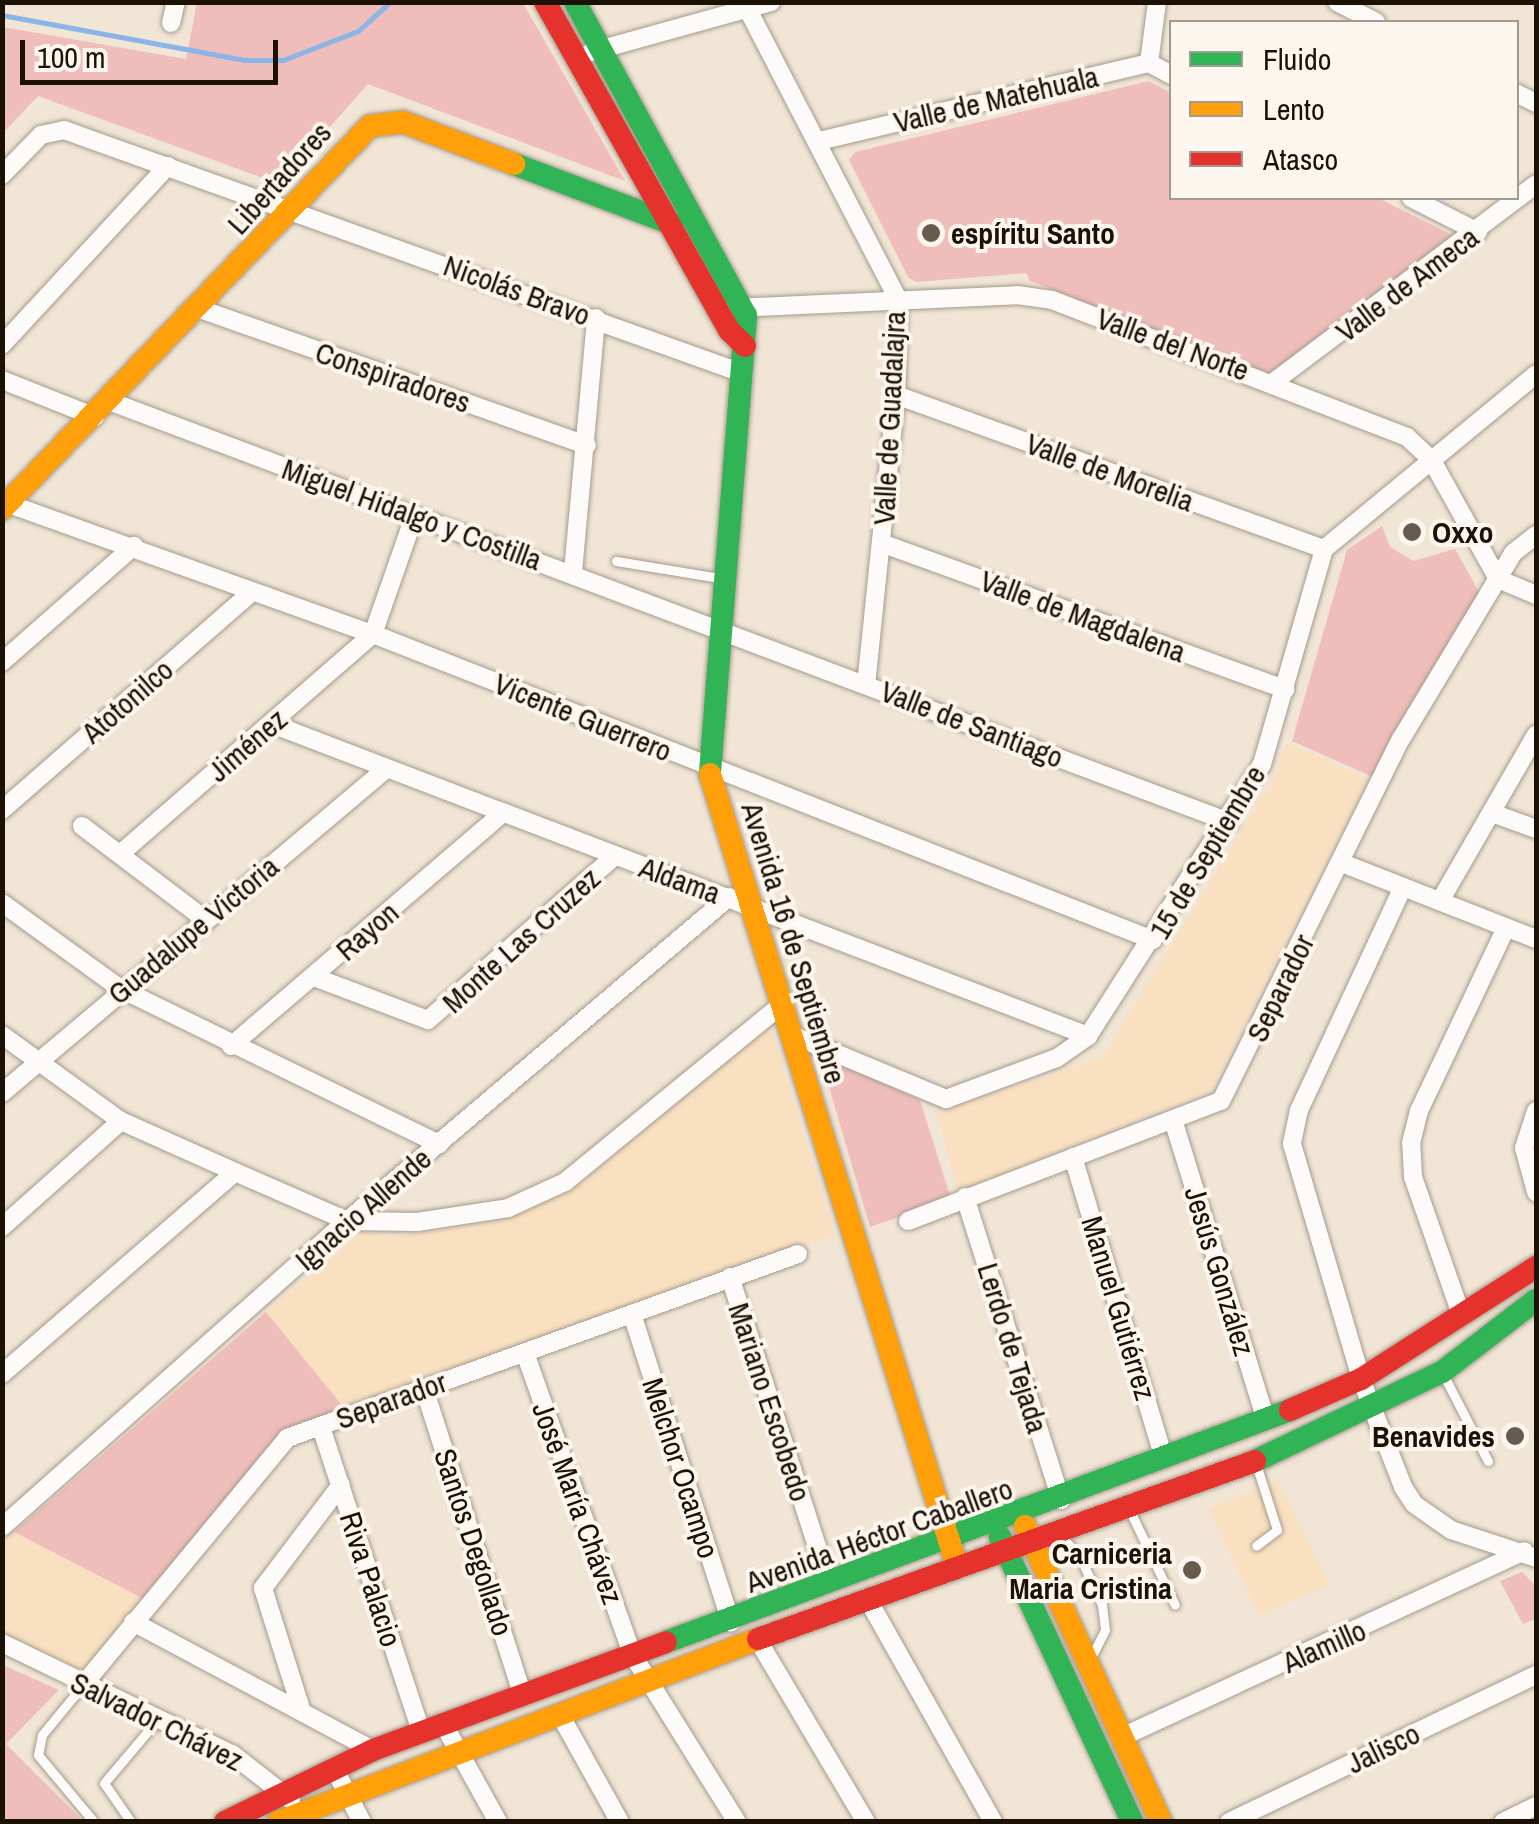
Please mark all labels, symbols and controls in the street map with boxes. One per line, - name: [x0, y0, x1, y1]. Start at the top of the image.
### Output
- scale bar: [25, 20, 282, 82]
- legend: [1169, 20, 1519, 200]
- text: 100 m: [37, 37, 105, 77]
- text: Fluido: [1263, 39, 1331, 79]
- street label: Valle de Matehuala: [890, 58, 1102, 140]
- text: Lento: [1263, 89, 1325, 129]
- street label: Libertadores: [219, 115, 339, 241]
- text: Atasco: [1263, 139, 1338, 179]
- place label: espíritu Santo: [951, 215, 1115, 251]
- street label: Valle de Ameca: [1328, 218, 1486, 350]
- marker: espíritu Santo: [920, 222, 942, 244]
- street label: Nicolás Bravo: [439, 247, 595, 333]
- street label: Valle del Norte: [1092, 300, 1254, 388]
- street label: Valle de Guadalajra: [865, 310, 913, 526]
- street label: Conspiradores: [311, 334, 475, 420]
- street label: Valle de Morelia: [1021, 425, 1199, 519]
- street label: Miguel Hidalgo y Costilla: [277, 450, 547, 578]
- place label: Oxxo: [1432, 514, 1494, 550]
- marker: Oxxo: [1401, 521, 1423, 543]
- street label: Valle de Magdalena: [976, 562, 1190, 670]
- street label: Atotonilco: [74, 652, 180, 750]
- street label: Vicente Guerrero: [489, 665, 677, 769]
- street label: Valle de Santiago: [876, 673, 1068, 775]
- street label: Jiménez: [200, 701, 294, 789]
- street label: 15 de Septiembre: [1141, 759, 1273, 945]
- street label: Avenida 16 de Septiembre: [734, 798, 854, 1088]
- street label: Guadalupe Victoria: [100, 848, 286, 1012]
- street label: Aldama: [635, 849, 725, 911]
- street label: Monte Las Cruzez: [435, 860, 607, 1020]
- street label: Rayon: [328, 894, 406, 968]
- street label: Separador: [1239, 928, 1321, 1048]
- street label: Ignacio Allende: [287, 1140, 439, 1278]
- street label: Jesús González: [1177, 1182, 1263, 1360]
- street label: Manuel Gutiérrez: [1074, 1212, 1164, 1404]
- street label: Lerdo de Tejada: [970, 1258, 1056, 1438]
- street label: Mariano Escobedo: [721, 1298, 819, 1506]
- street label: Separador: [331, 1363, 451, 1437]
- street label: Melchor Ocampo: [635, 1373, 727, 1563]
- street label: José María Chávez: [525, 1397, 631, 1609]
- place label: Benavides: [1372, 1418, 1495, 1454]
- marker: Benavides: [1504, 1425, 1526, 1447]
- street label: Santos Degollado: [427, 1444, 521, 1640]
- street label: Avenida Héctor Caballero: [741, 1470, 1017, 1600]
- street label: Riva Palacio: [332, 1507, 410, 1651]
- place label: Carniceria Maria Cristina: [1009, 1535, 1172, 1606]
- marker: Carniceria Maria Cristina: [1181, 1559, 1203, 1581]
- street label: Alamillo: [1277, 1612, 1371, 1680]
- street label: Salvador Chávez: [65, 1664, 249, 1778]
- street label: Jalisco: [1341, 1715, 1425, 1781]

